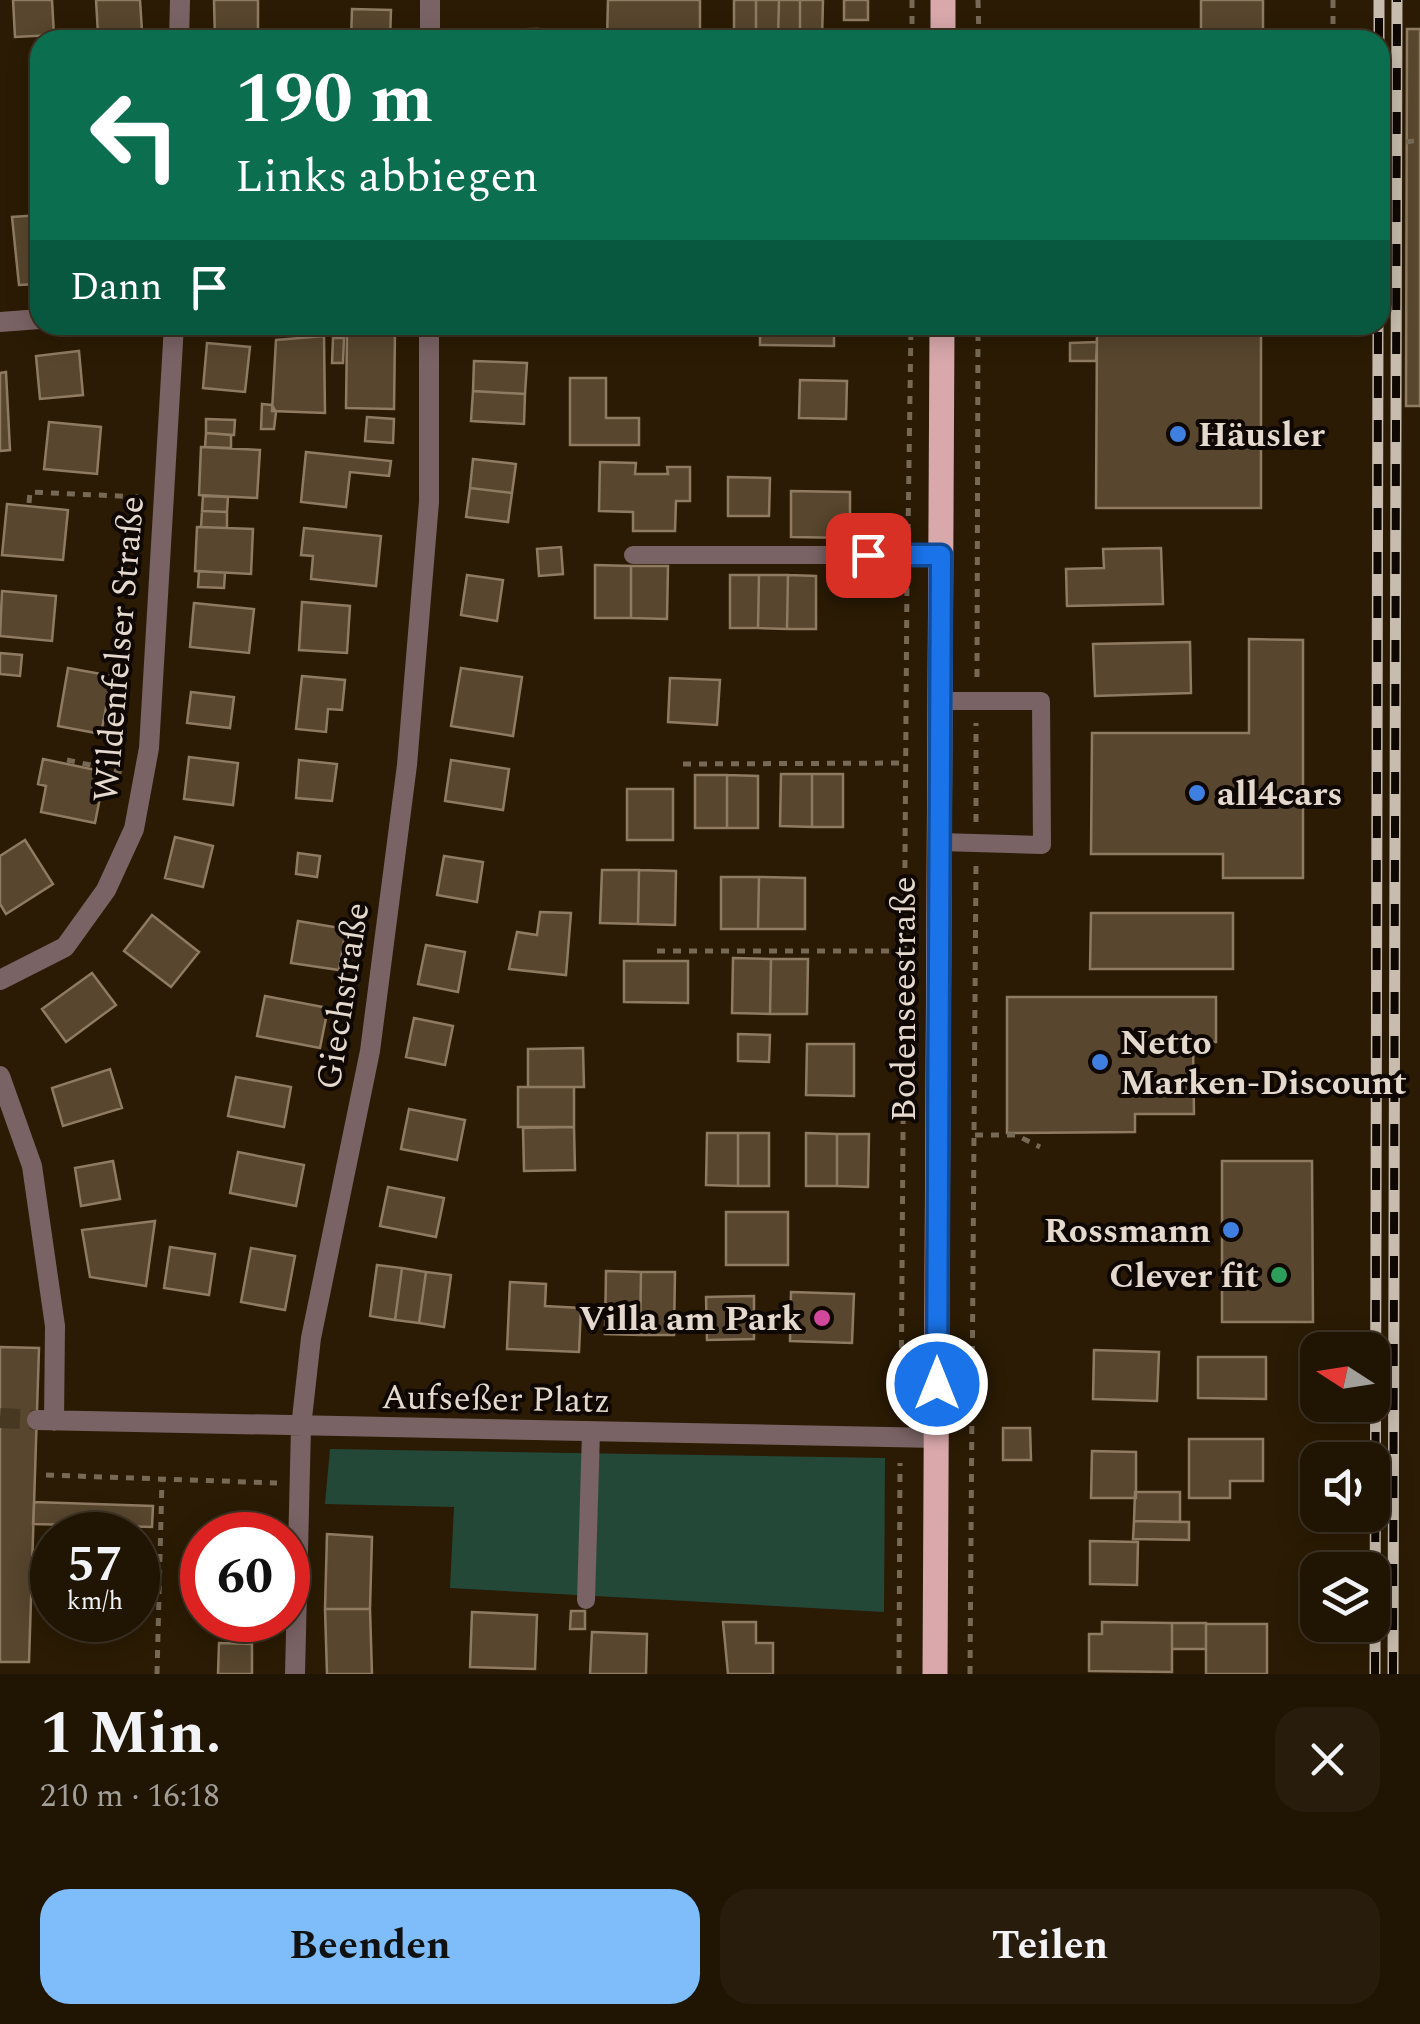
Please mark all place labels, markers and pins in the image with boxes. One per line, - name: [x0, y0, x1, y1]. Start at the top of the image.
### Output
- place label: Häusler: [1198, 409, 1325, 462]
- marker: Häusler: [1167, 423, 1189, 445]
- pin: [826, 513, 911, 598]
- place label: all4cars: [1217, 768, 1343, 821]
- marker: all4cars: [1186, 782, 1208, 804]
- place label: Netto Marken-Discount: [1120, 1017, 1407, 1110]
- marker: Netto Marken-Discount: [1089, 1051, 1111, 1073]
- place label: Rossmann: [1044, 1205, 1211, 1258]
- marker: Rossmann: [1220, 1219, 1242, 1241]
- place label: Clever fit: [1109, 1250, 1259, 1303]
- marker: Clever fit: [1268, 1264, 1290, 1286]
- place label: Villa am Park: [579, 1293, 802, 1346]
- marker: Villa am Park: [811, 1307, 833, 1329]

